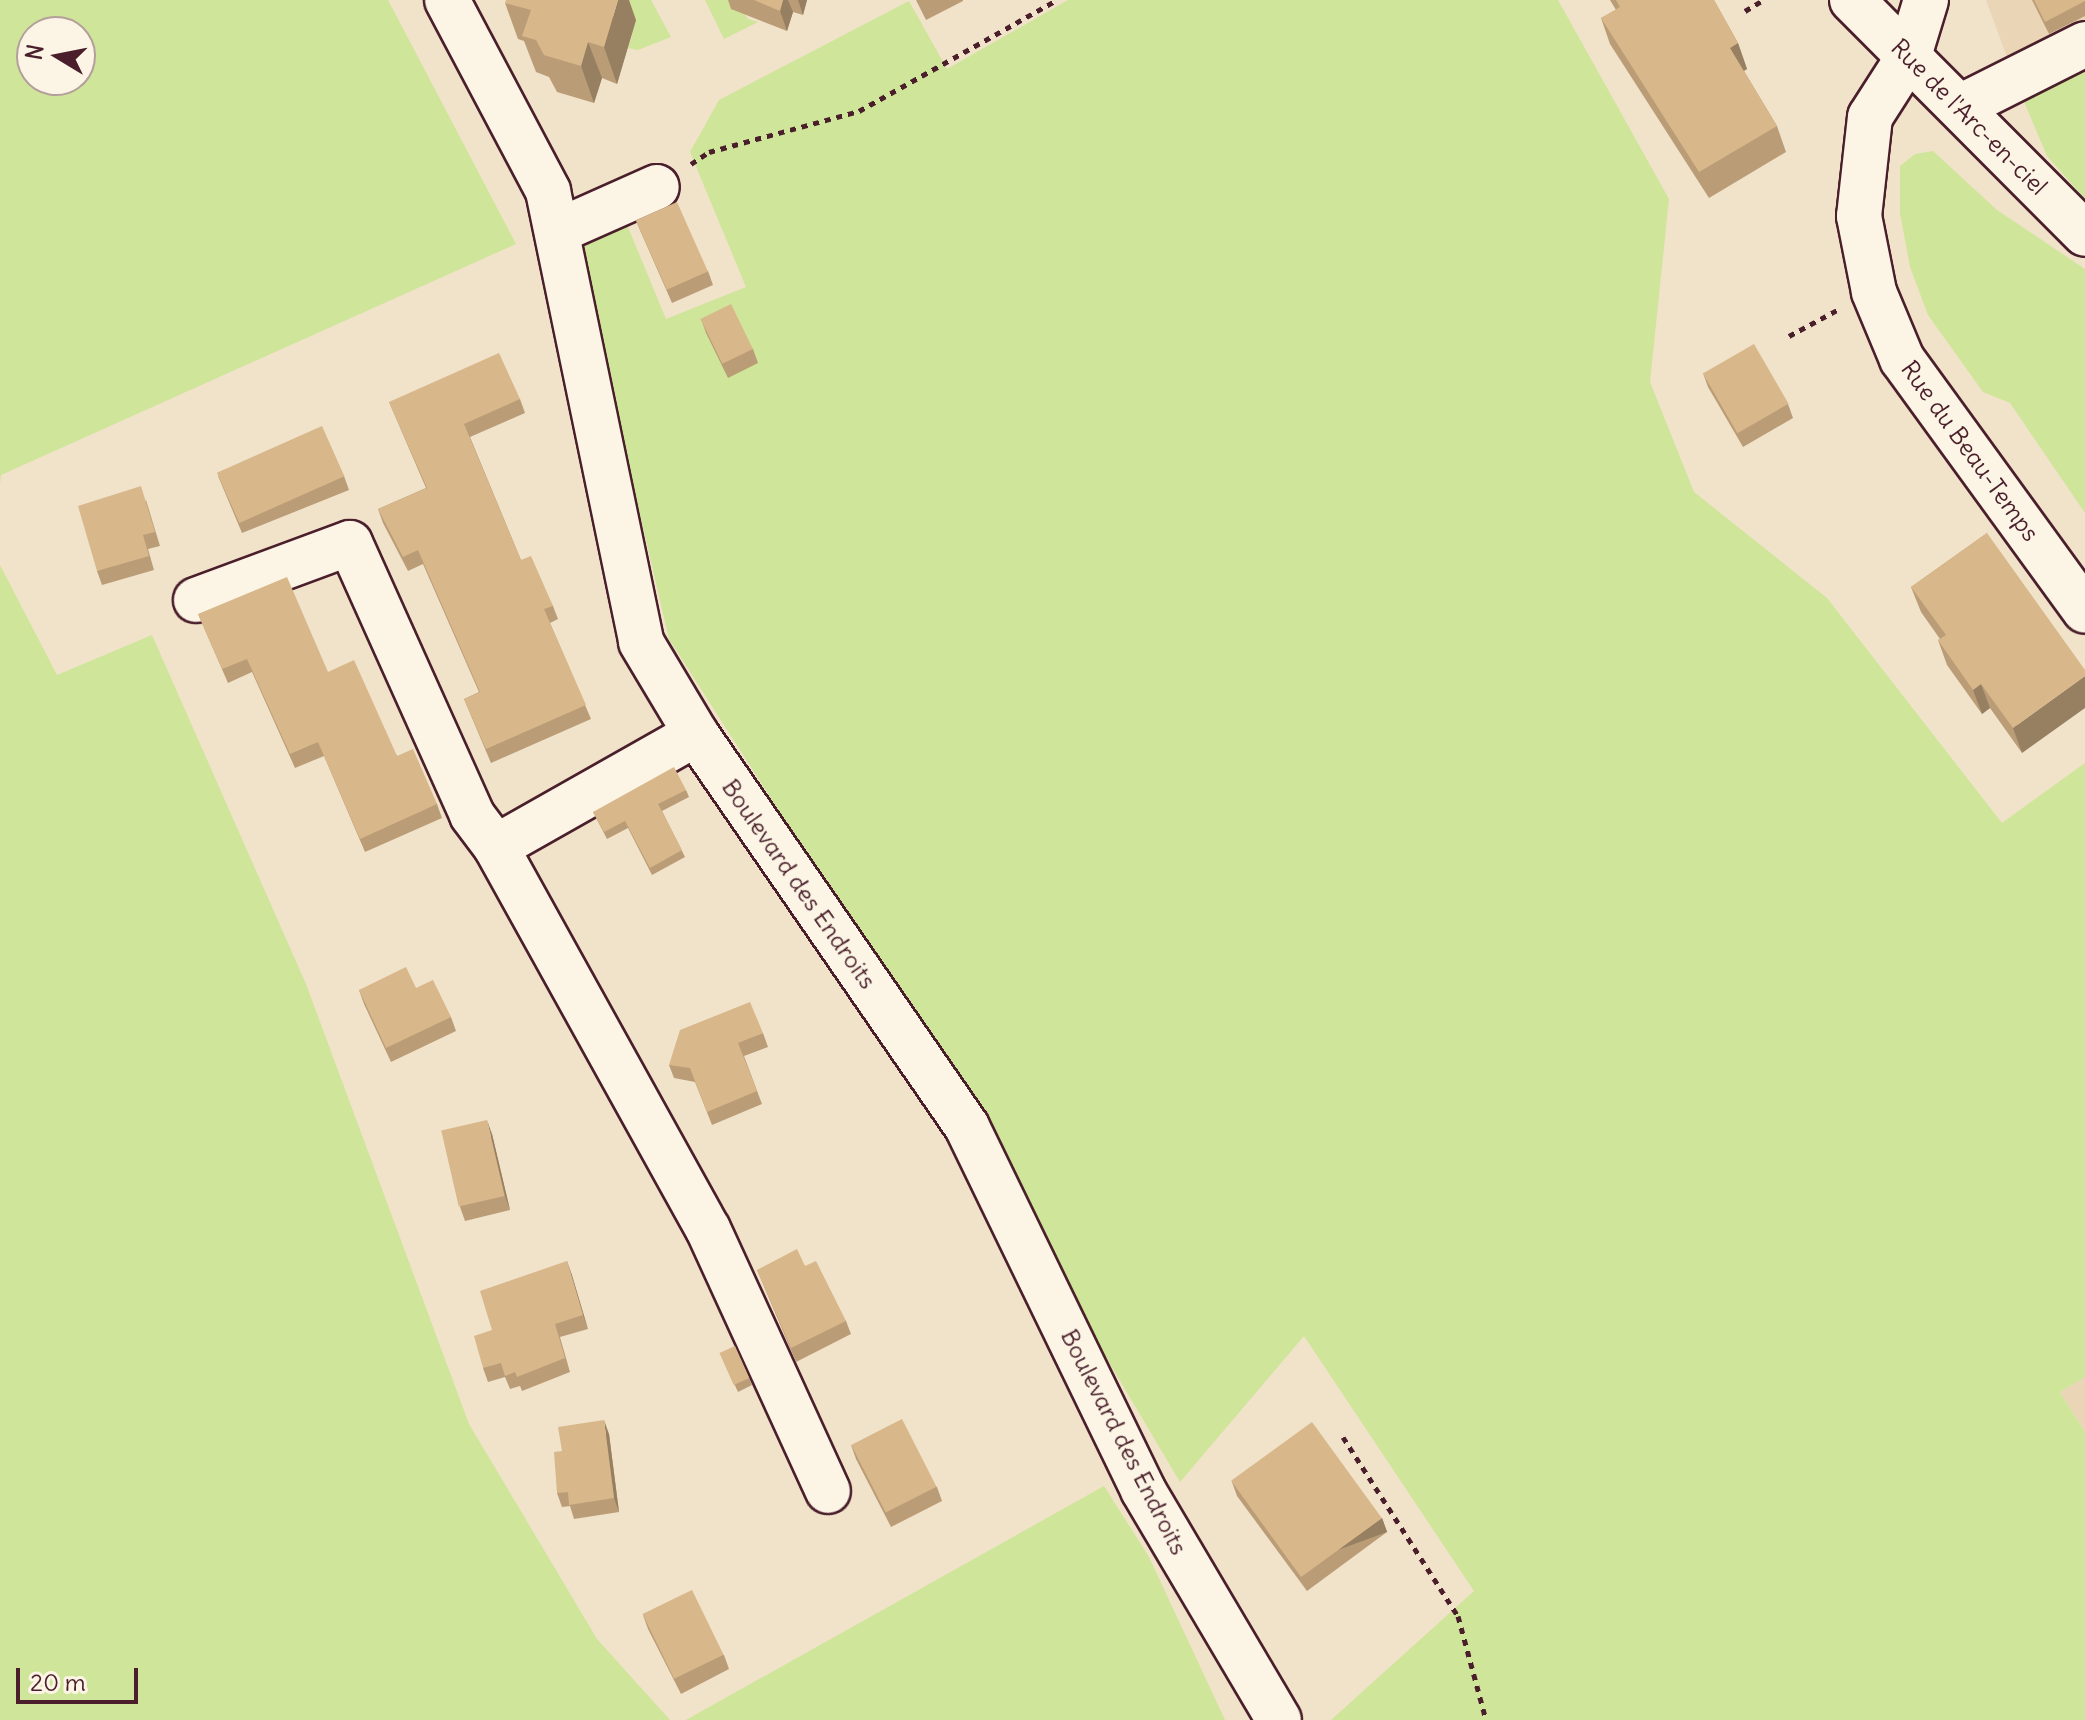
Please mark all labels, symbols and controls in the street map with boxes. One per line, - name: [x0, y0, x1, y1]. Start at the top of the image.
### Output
- north arrow: [16, 16, 96, 96]
- street label: Rue de l'Arc-en-ciel: [1885, 33, 2053, 201]
- text: N: [19, 42, 49, 62]
- street label: Rue du Beau-Temps: [1895, 355, 2045, 547]
- street label: Boulevard des Endroits: [716, 774, 882, 994]
- street label: Boulevard des Endroits: [1055, 1324, 1193, 1560]
- scale bar: [20, 1652, 142, 1702]
- text: 20 m: [30, 1667, 86, 1697]

